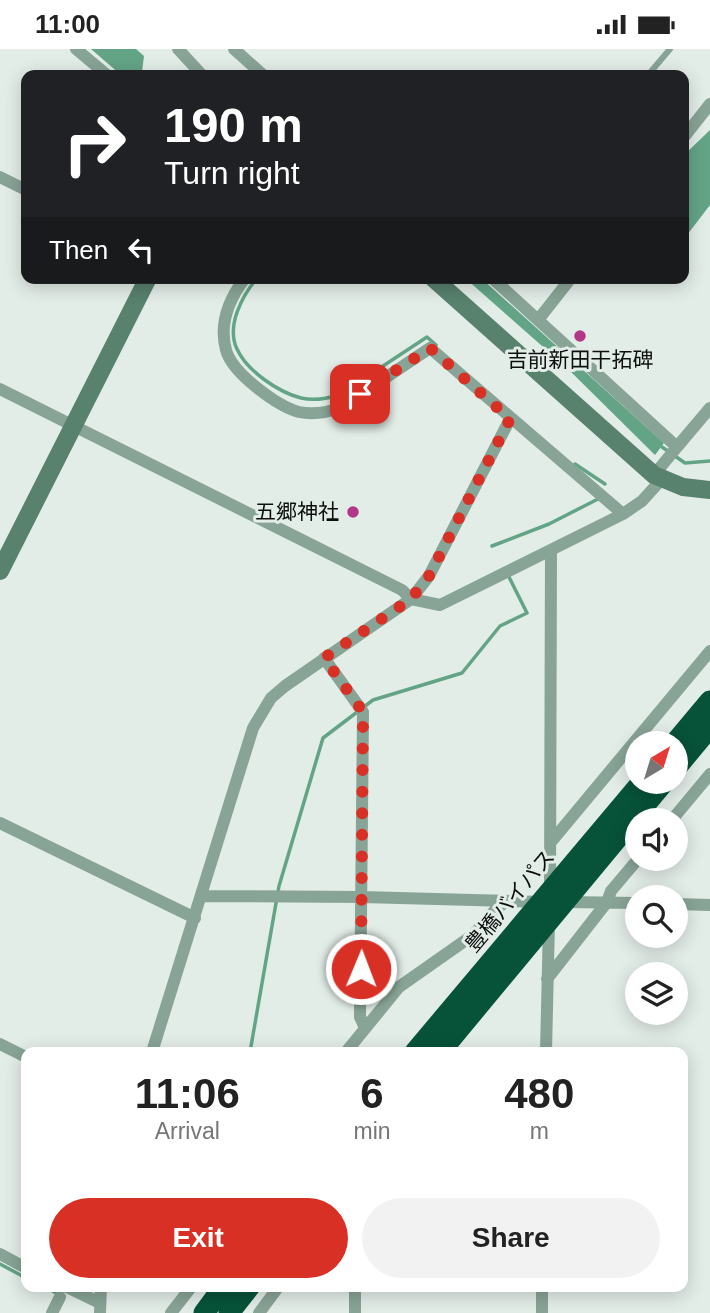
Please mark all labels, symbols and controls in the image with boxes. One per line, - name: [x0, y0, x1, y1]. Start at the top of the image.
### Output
- text: 11:00: [35, 9, 100, 39]
- icon: right: [49, 98, 140, 189]
- text: 190 m: [164, 98, 303, 152]
- text: Turn right: [164, 155, 300, 191]
- icon: left: [122, 231, 160, 269]
- text: Then: [49, 235, 108, 265]
- marker: 吉前新田干拓碑: [572, 328, 588, 344]
- place label: 吉前新田干拓碑: [507, 348, 654, 371]
- pin: [330, 364, 390, 424]
- icon: arrive: [341, 375, 379, 413]
- place label: 五郷神社: [255, 500, 339, 523]
- marker: 五郷神社: [345, 504, 361, 520]
- north arrow: [625, 731, 688, 795]
- map controls: [625, 731, 688, 1025]
- button: sound: [625, 808, 688, 871]
- street label: 豊橋バイパス: [460, 845, 559, 956]
- button: search: [625, 885, 688, 948]
- position arrow: [324, 932, 398, 1006]
- button: layers: [625, 962, 688, 1025]
- text: 11:06: [135, 1070, 240, 1117]
- text: 6: [360, 1070, 384, 1117]
- text: 480: [504, 1070, 574, 1117]
- text: Arrival: [155, 1118, 220, 1144]
- text: min: [353, 1118, 391, 1144]
- text: m: [530, 1118, 549, 1144]
- button: Exit: [49, 1198, 348, 1278]
- button: Share: [362, 1198, 660, 1278]

